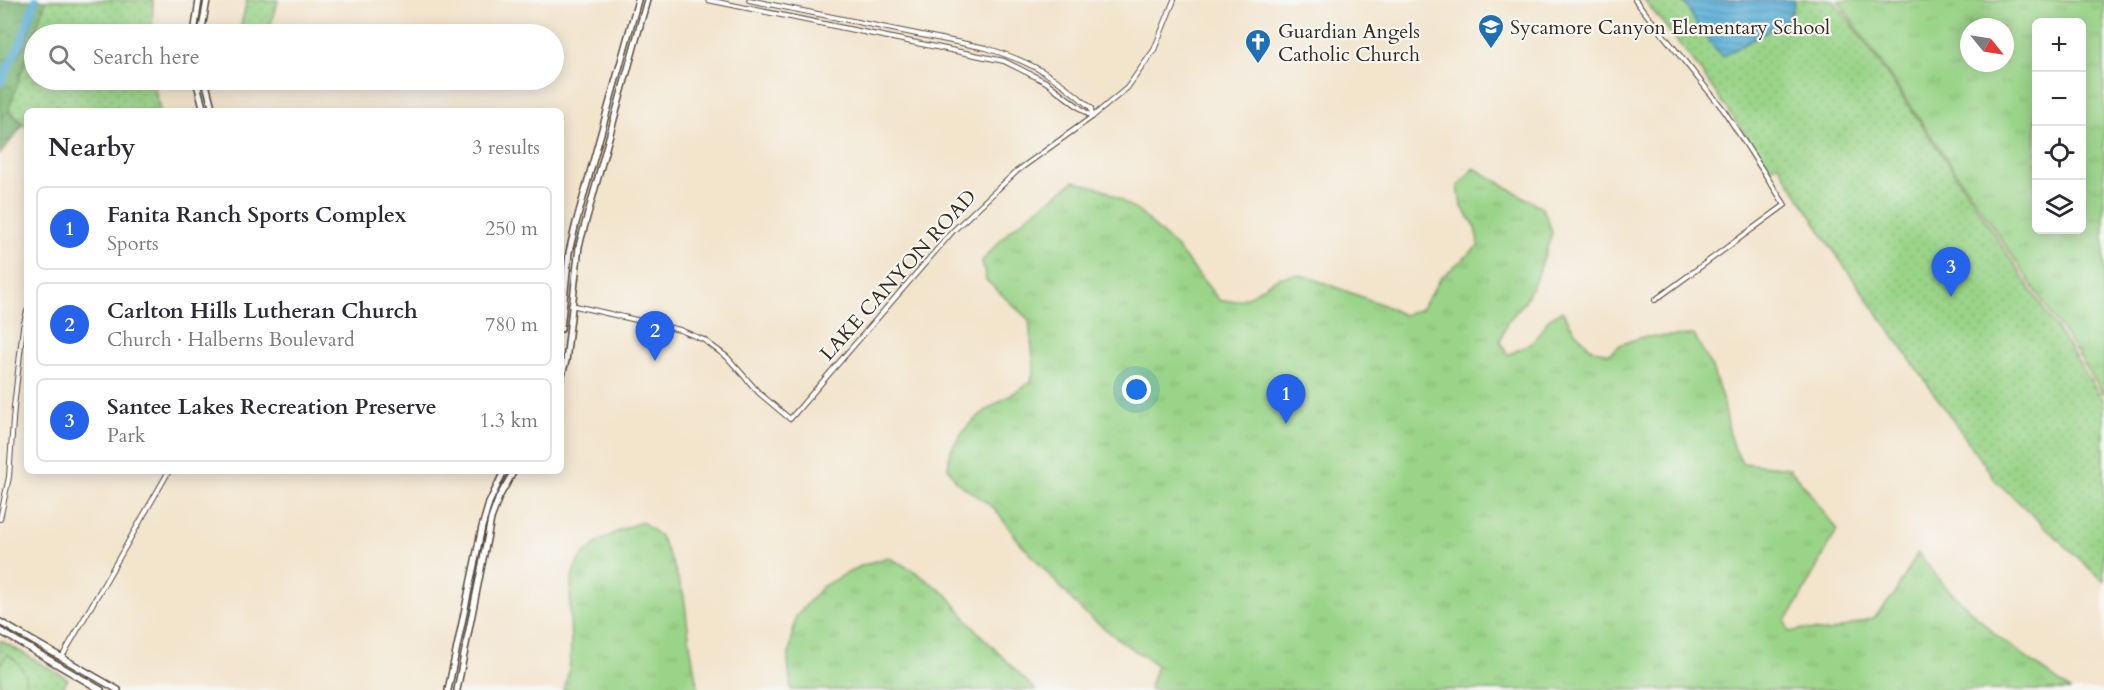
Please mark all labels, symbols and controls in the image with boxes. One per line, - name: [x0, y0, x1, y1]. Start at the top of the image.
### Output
- school or university icon: Sycamore Canyon Elementary School: [1476, 12, 1506, 50]
- place label: Sycamore Canyon Elementary School: [1510, 14, 1830, 41]
- place label: Guardian Angels Catholic Church: [1278, 18, 1420, 68]
- north arrow: [1960, 18, 2014, 72]
- map controls: [2032, 18, 2086, 234]
- button: +: [2032, 18, 2086, 72]
- search box: [24, 24, 564, 90]
- church icon: Guardian Angels Catholic Church: [1243, 27, 1273, 65]
- icon: search: [45, 41, 78, 74]
- text: Search here: [93, 42, 200, 72]
- button: −: [2032, 72, 2086, 126]
- button: locate: [2032, 126, 2086, 180]
- text: Nearby: [48, 130, 136, 165]
- text: 3 results: [472, 134, 540, 161]
- button: layers: [2032, 180, 2086, 234]
- street label: LAKE CANYON ROAD: [814, 184, 982, 366]
- text: Fanita Ranch Sports Complex: [107, 200, 407, 230]
- text: 1: [64, 215, 75, 242]
- text: 250 m: [485, 215, 538, 242]
- text: Sports: [107, 230, 159, 257]
- pin: 3: [1932, 248, 1970, 297]
- text: Carlton Hills Lutheran Church: [107, 296, 418, 326]
- text: 2: [64, 311, 75, 338]
- text: 780 m: [485, 311, 538, 338]
- pin: 2: [636, 312, 674, 361]
- text: Church · Halberns Boulevard: [107, 326, 355, 353]
- pin: 1: [1266, 374, 1306, 424]
- your location: [1122, 375, 1151, 404]
- text: Santee Lakes Recreation Preserve: [107, 392, 437, 422]
- text: 3: [64, 407, 75, 434]
- text: 1.3 km: [479, 407, 538, 434]
- text: Park: [107, 422, 145, 449]

